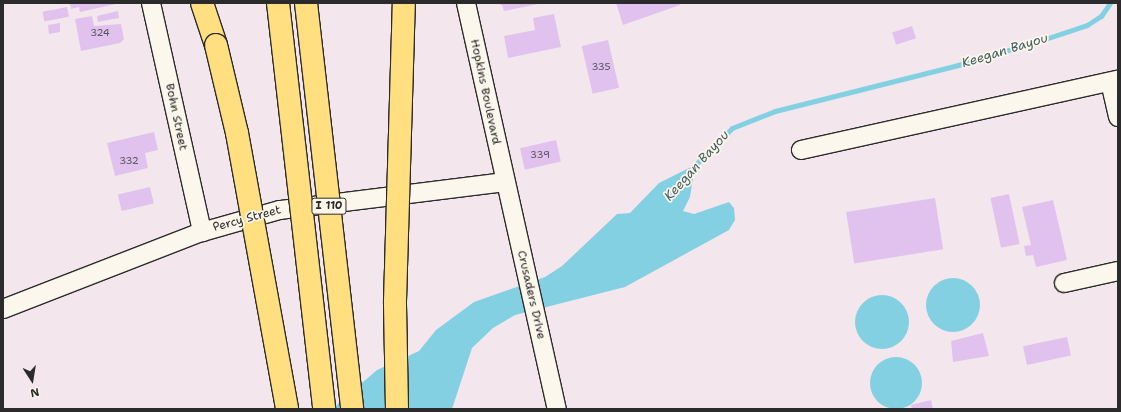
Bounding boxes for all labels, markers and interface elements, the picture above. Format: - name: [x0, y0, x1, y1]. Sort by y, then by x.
- house number: 324: [90, 27, 110, 39]
- water label: Keegan Bayou: [960, 30, 1050, 72]
- street label: Hopkins Boulevard: [467, 38, 503, 146]
- house number: 335: [591, 61, 611, 73]
- street label: Bohn Street: [162, 82, 190, 152]
- water label: Keegan Bayou: [661, 128, 733, 204]
- house number: 339: [530, 149, 550, 161]
- house number: 332: [119, 155, 139, 167]
- road number: I 110: [311, 197, 347, 215]
- street label: Percy Street: [211, 203, 283, 235]
- street label: Crusaders Drive: [514, 249, 548, 341]
- north arrow: [12, 360, 52, 400]
- text: N: [29, 384, 40, 400]

